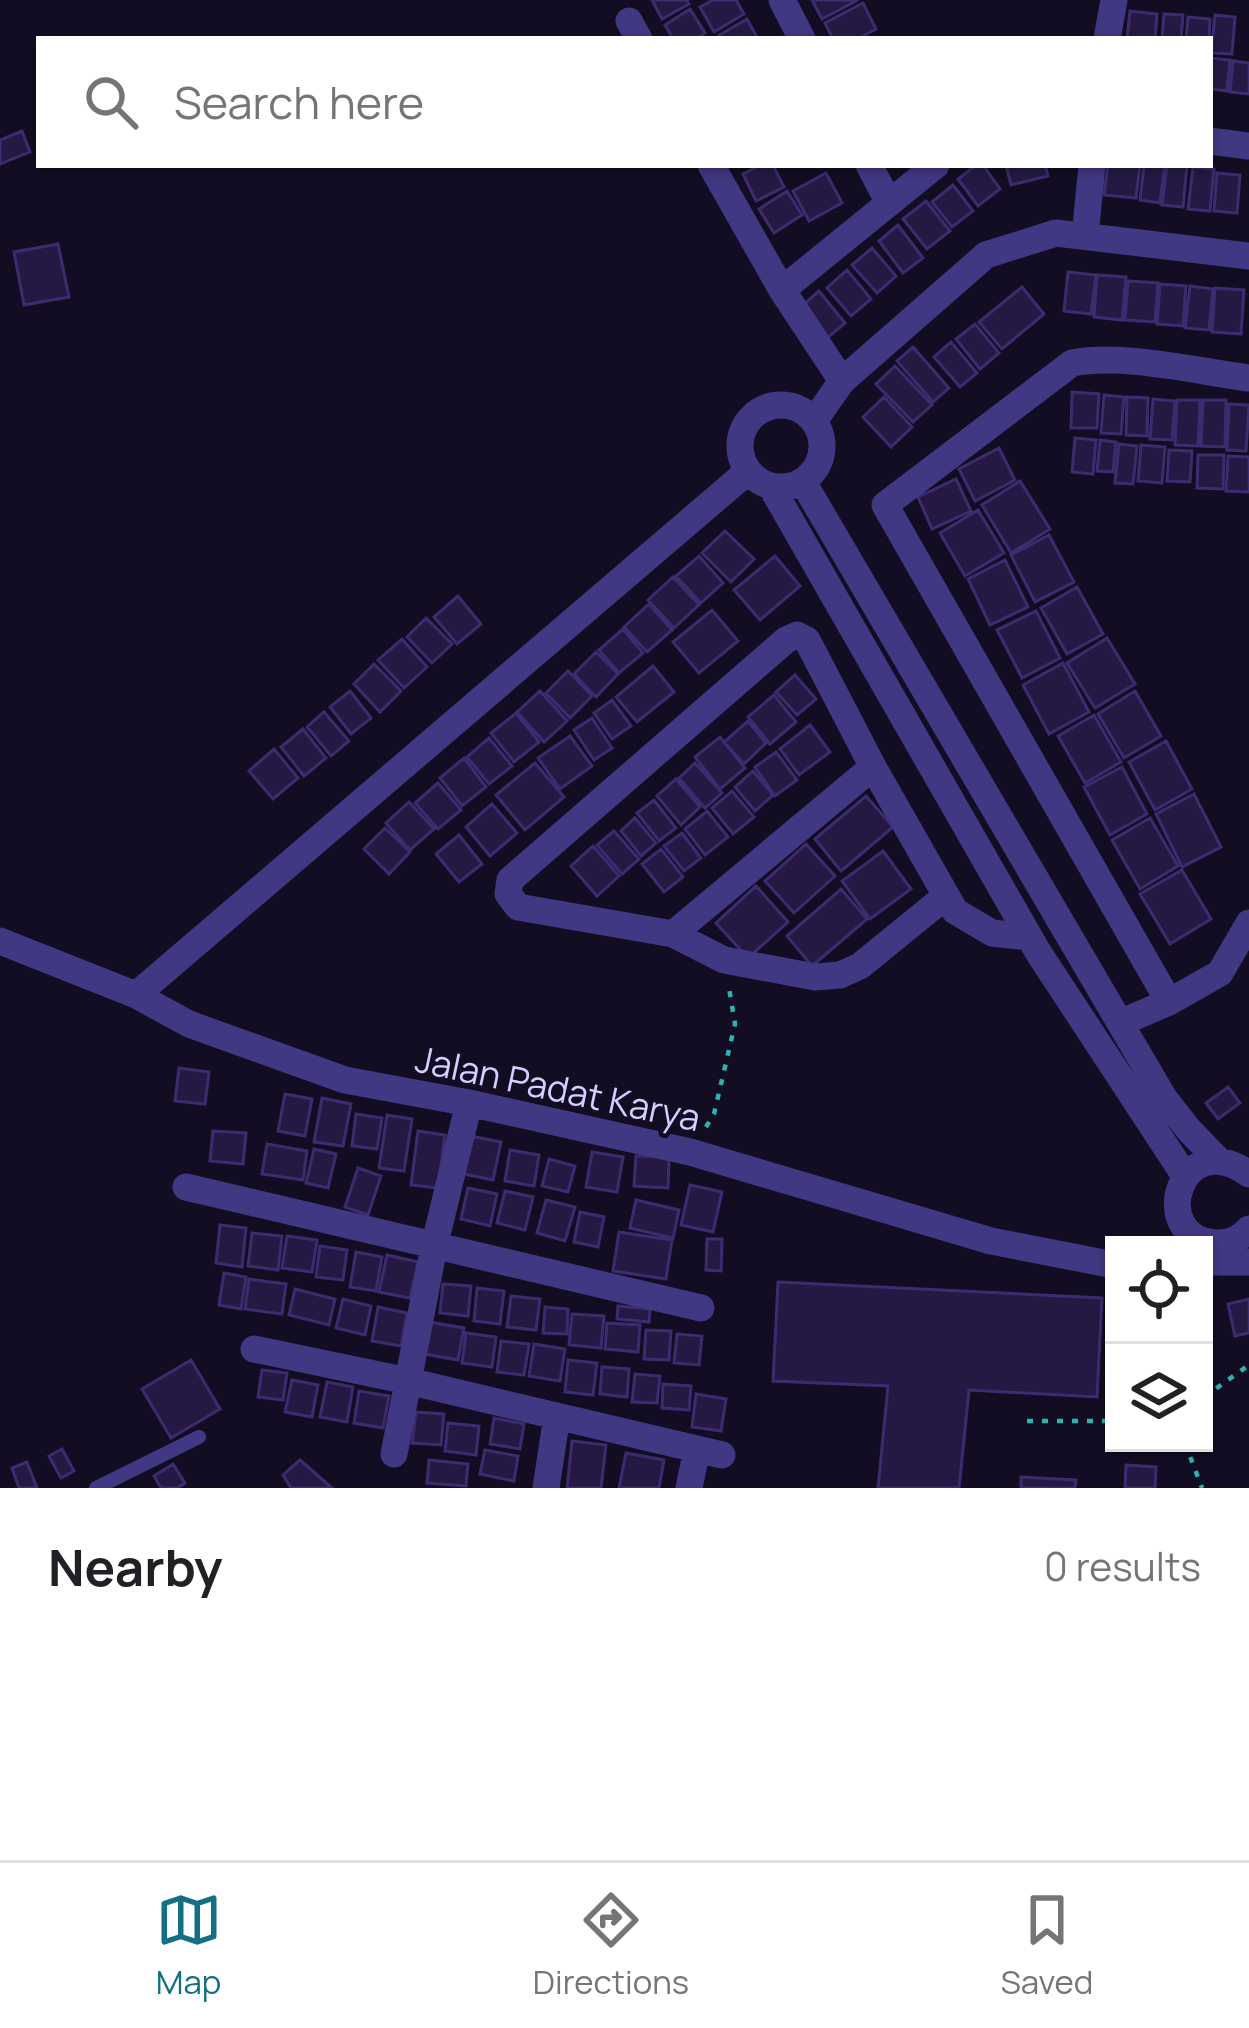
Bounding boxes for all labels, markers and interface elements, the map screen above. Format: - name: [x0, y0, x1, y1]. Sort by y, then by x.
- search box: [36, 36, 1213, 168]
- icon: search: [78, 69, 144, 135]
- text: Search here: [174, 71, 424, 133]
- street label: Jalan Padat Karya: [411, 1034, 705, 1142]
- map controls: [1105, 1236, 1213, 1452]
- button: locate: [1105, 1236, 1213, 1344]
- button: layers: [1105, 1344, 1213, 1452]
- text: Nearby: [48, 1532, 223, 1601]
- text: 0 results: [1044, 1539, 1201, 1593]
- tab: Map: [156, 1887, 222, 2004]
- tab: Directions: [533, 1887, 689, 2004]
- tab: Saved: [1000, 1887, 1093, 2004]

